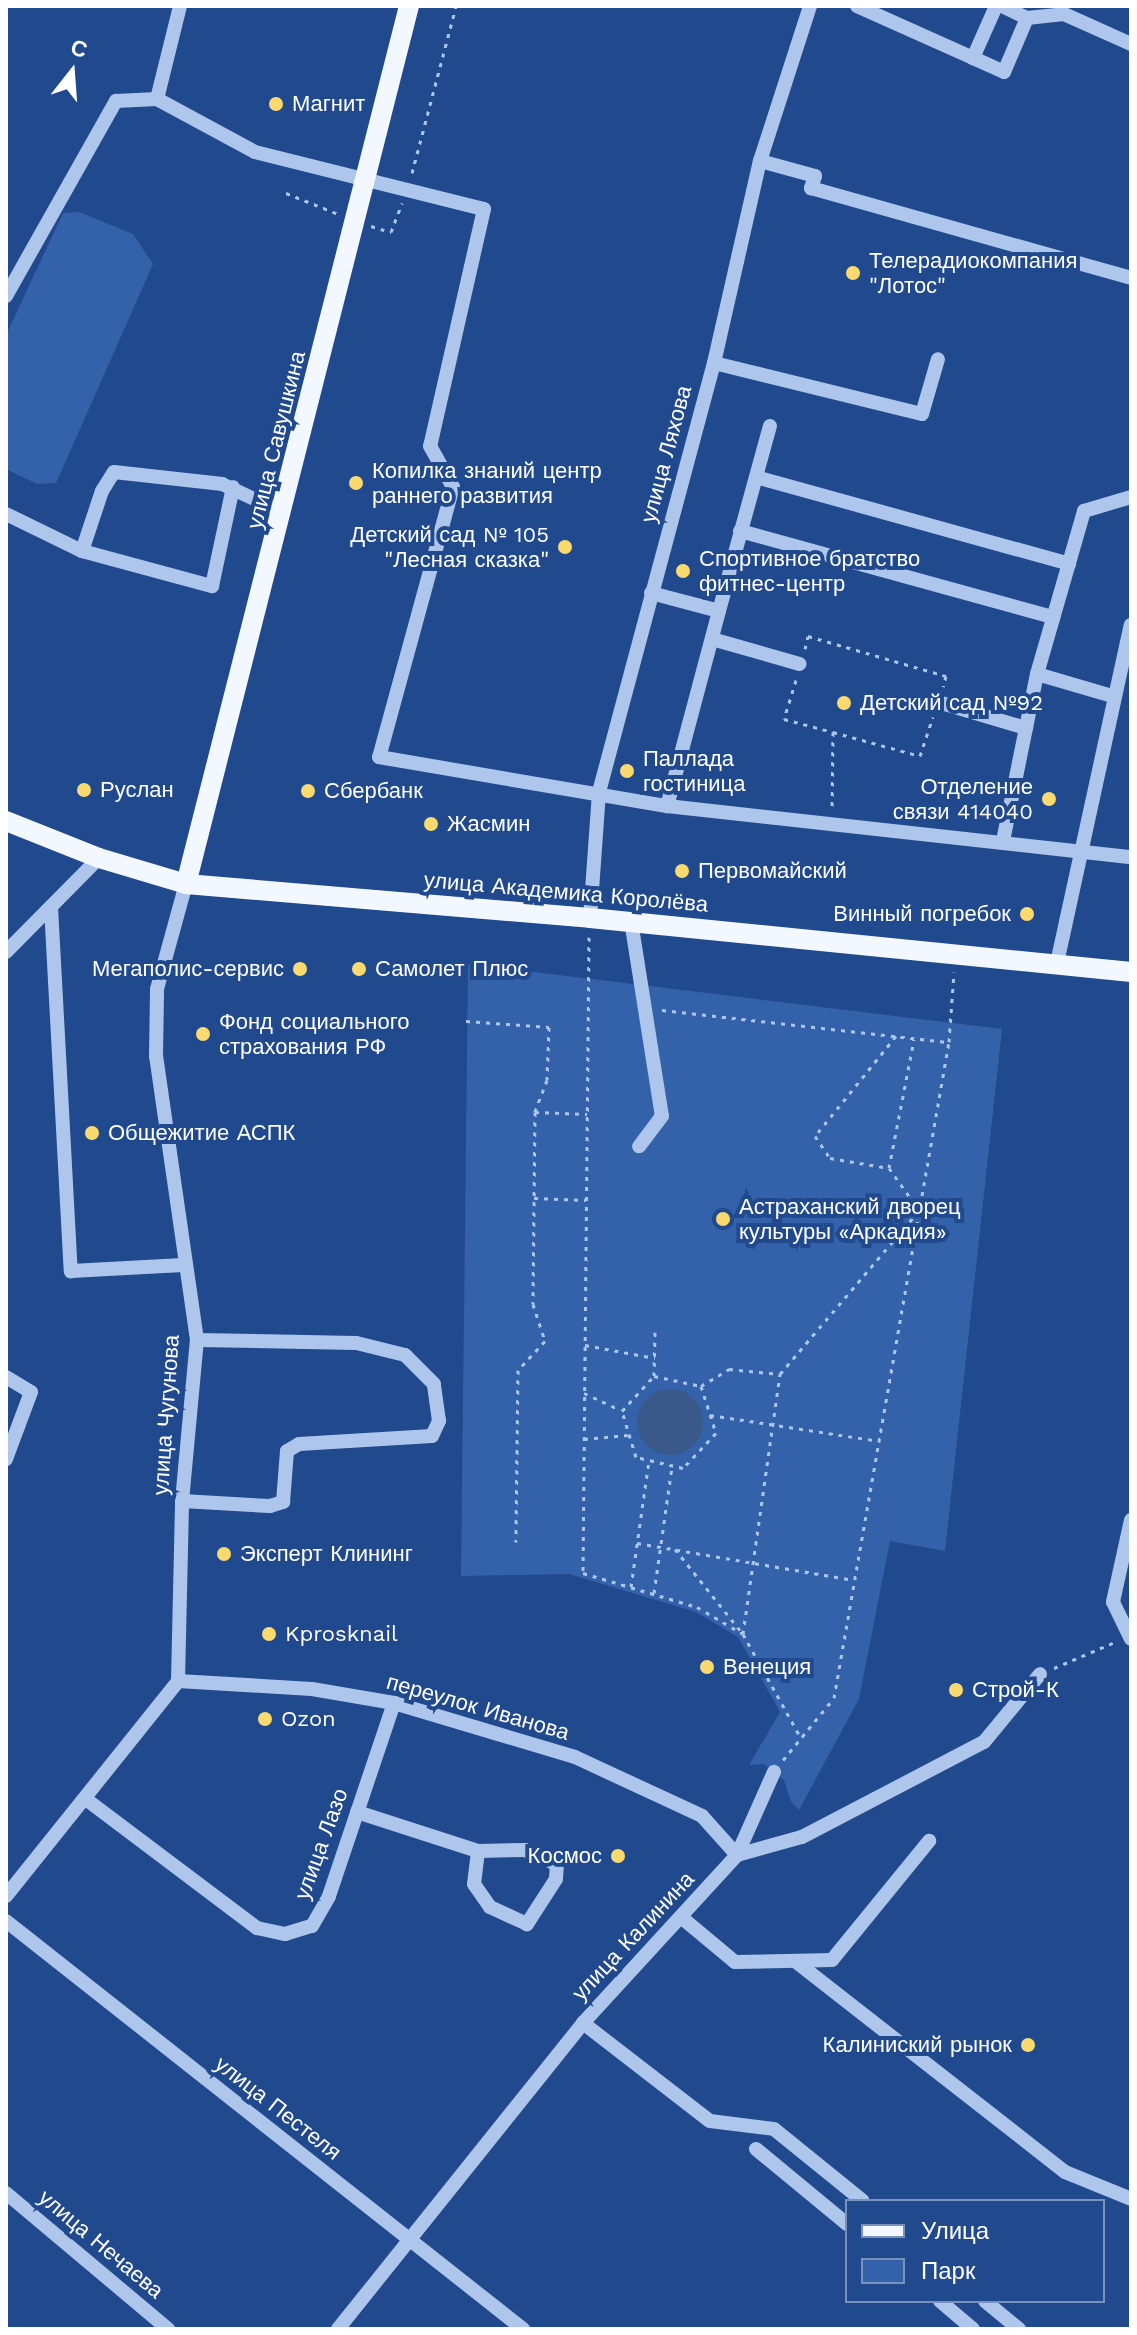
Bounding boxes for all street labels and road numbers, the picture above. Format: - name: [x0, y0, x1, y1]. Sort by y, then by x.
- street label: улица Савушкина: [241, 348, 311, 532]
- street label: улица Ляхова: [635, 382, 697, 526]
- street label: улица Академика Королёва: [423, 866, 709, 918]
- street label: улица Чугунова: [147, 1334, 185, 1496]
- street label: переулок Иванова: [384, 1668, 572, 1746]
- street label: улица Лазо: [289, 1785, 353, 1903]
- street label: улица Калинина: [566, 1866, 700, 2006]
- street label: улица Пестеля: [210, 2050, 346, 2166]
- street label: улица Нечаева: [33, 2184, 169, 2304]

